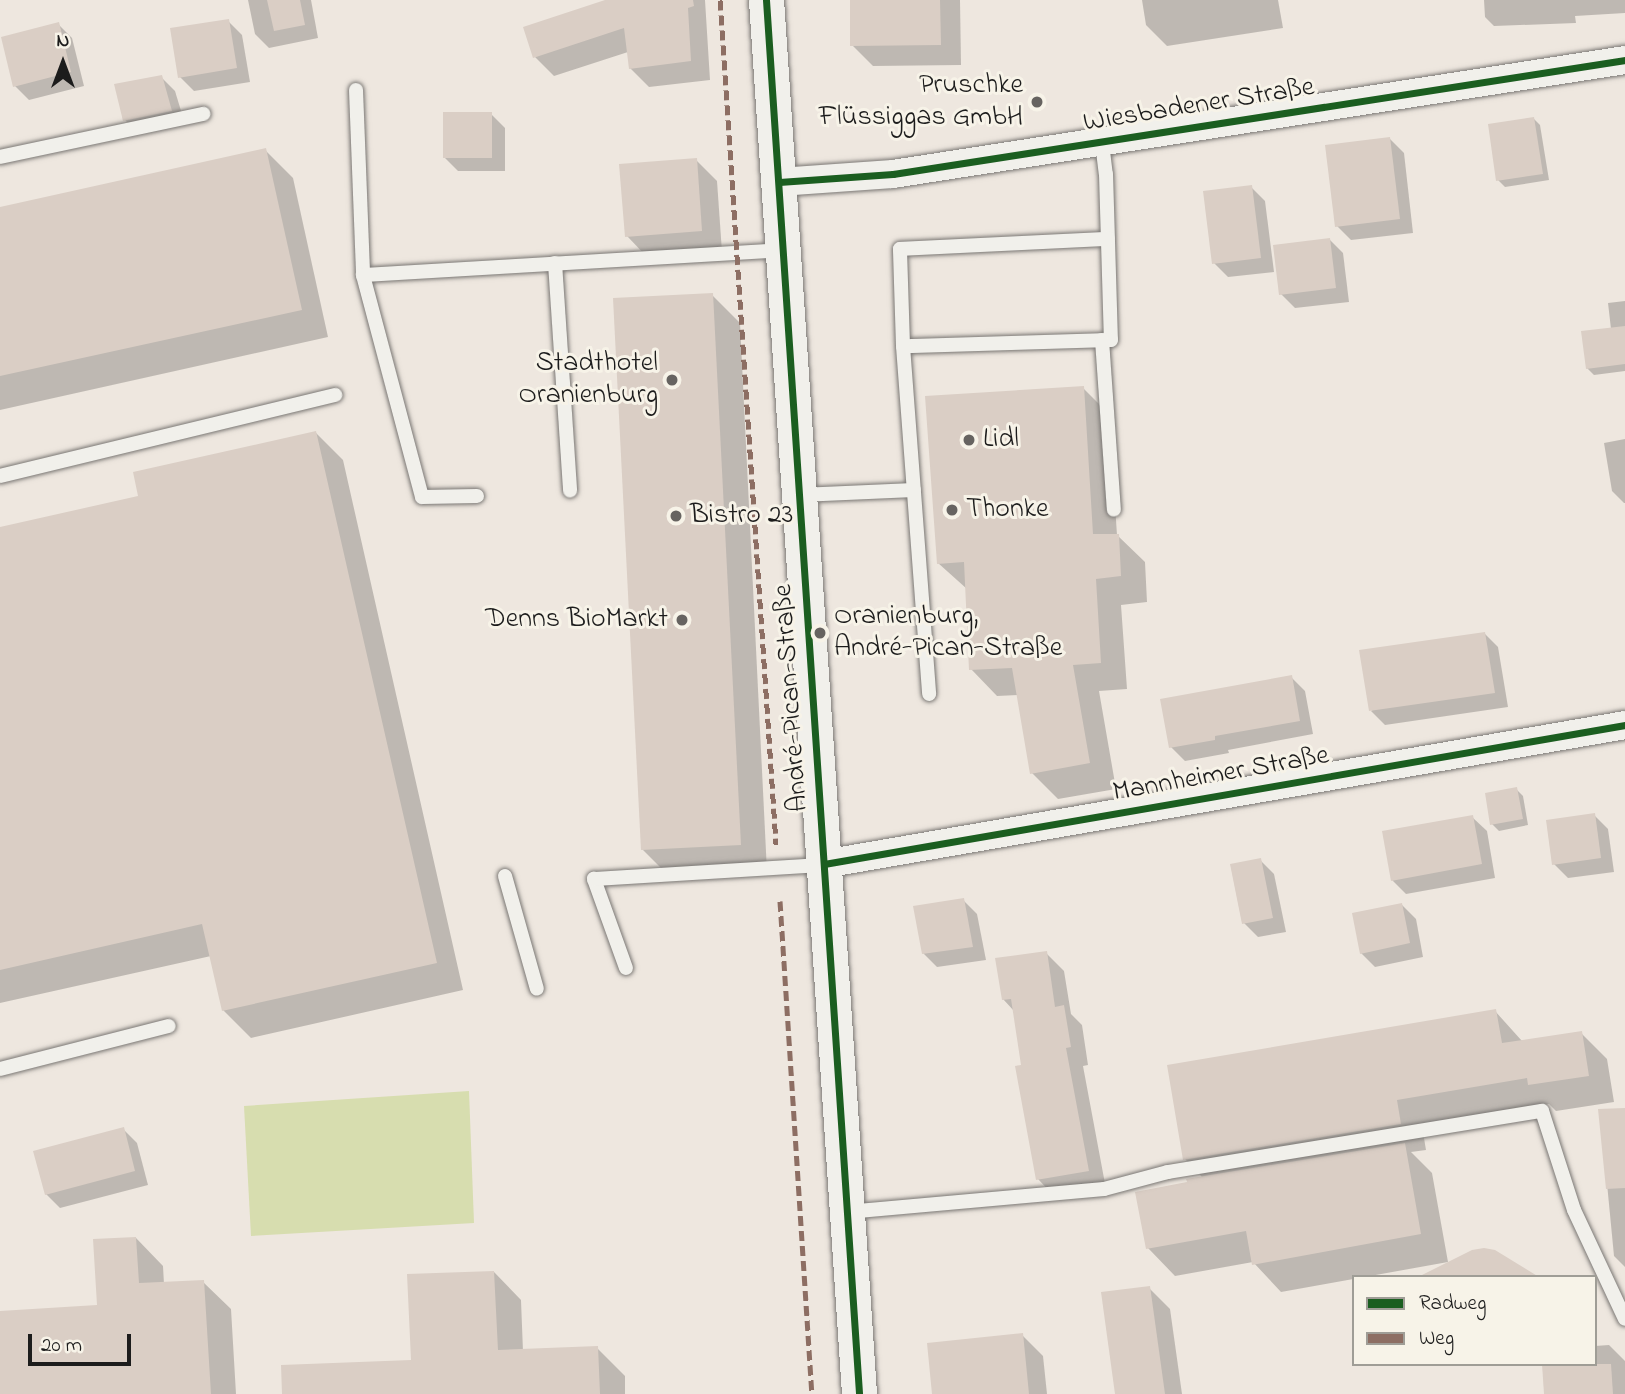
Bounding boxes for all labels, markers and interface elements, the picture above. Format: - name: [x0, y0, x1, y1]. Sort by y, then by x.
- north arrow: [28, 28, 98, 98]
- text: N: [57, 28, 69, 55]
- place label: Pruschke Flüssiggas GmbH: [819, 69, 1023, 135]
- street label: Wiesbadener Straße: [1081, 71, 1317, 141]
- marker: Pruschke Flüssiggas GmbH: [1029, 94, 1045, 110]
- place label: Stadthotel Oranienburg: [519, 347, 658, 413]
- marker: Stadthotel Oranienburg: [664, 372, 680, 388]
- place label: Lidl: [983, 423, 1019, 457]
- marker: Lidl: [961, 432, 977, 448]
- place label: Thonke: [966, 493, 1049, 527]
- place label: Bistro 23: [690, 499, 793, 533]
- marker: Thonke: [944, 502, 960, 518]
- marker: Bistro 23: [668, 508, 684, 524]
- street label: André-Pican-Straße: [767, 583, 817, 813]
- place label: Oranienburg, André-Pican-Straße: [834, 600, 1062, 666]
- place label: Denns BioMarkt: [485, 603, 668, 637]
- marker: Denns BioMarkt: [674, 612, 690, 628]
- marker: Oranienburg, André-Pican-Straße: [812, 625, 828, 641]
- street label: Mannheimer Straße: [1110, 739, 1332, 811]
- legend: [1352, 1275, 1597, 1366]
- text: Radweg: [1419, 1289, 1486, 1319]
- scale bar: [32, 1320, 135, 1364]
- text: Weg: [1419, 1324, 1454, 1354]
- text: 20 m: [41, 1331, 82, 1361]

